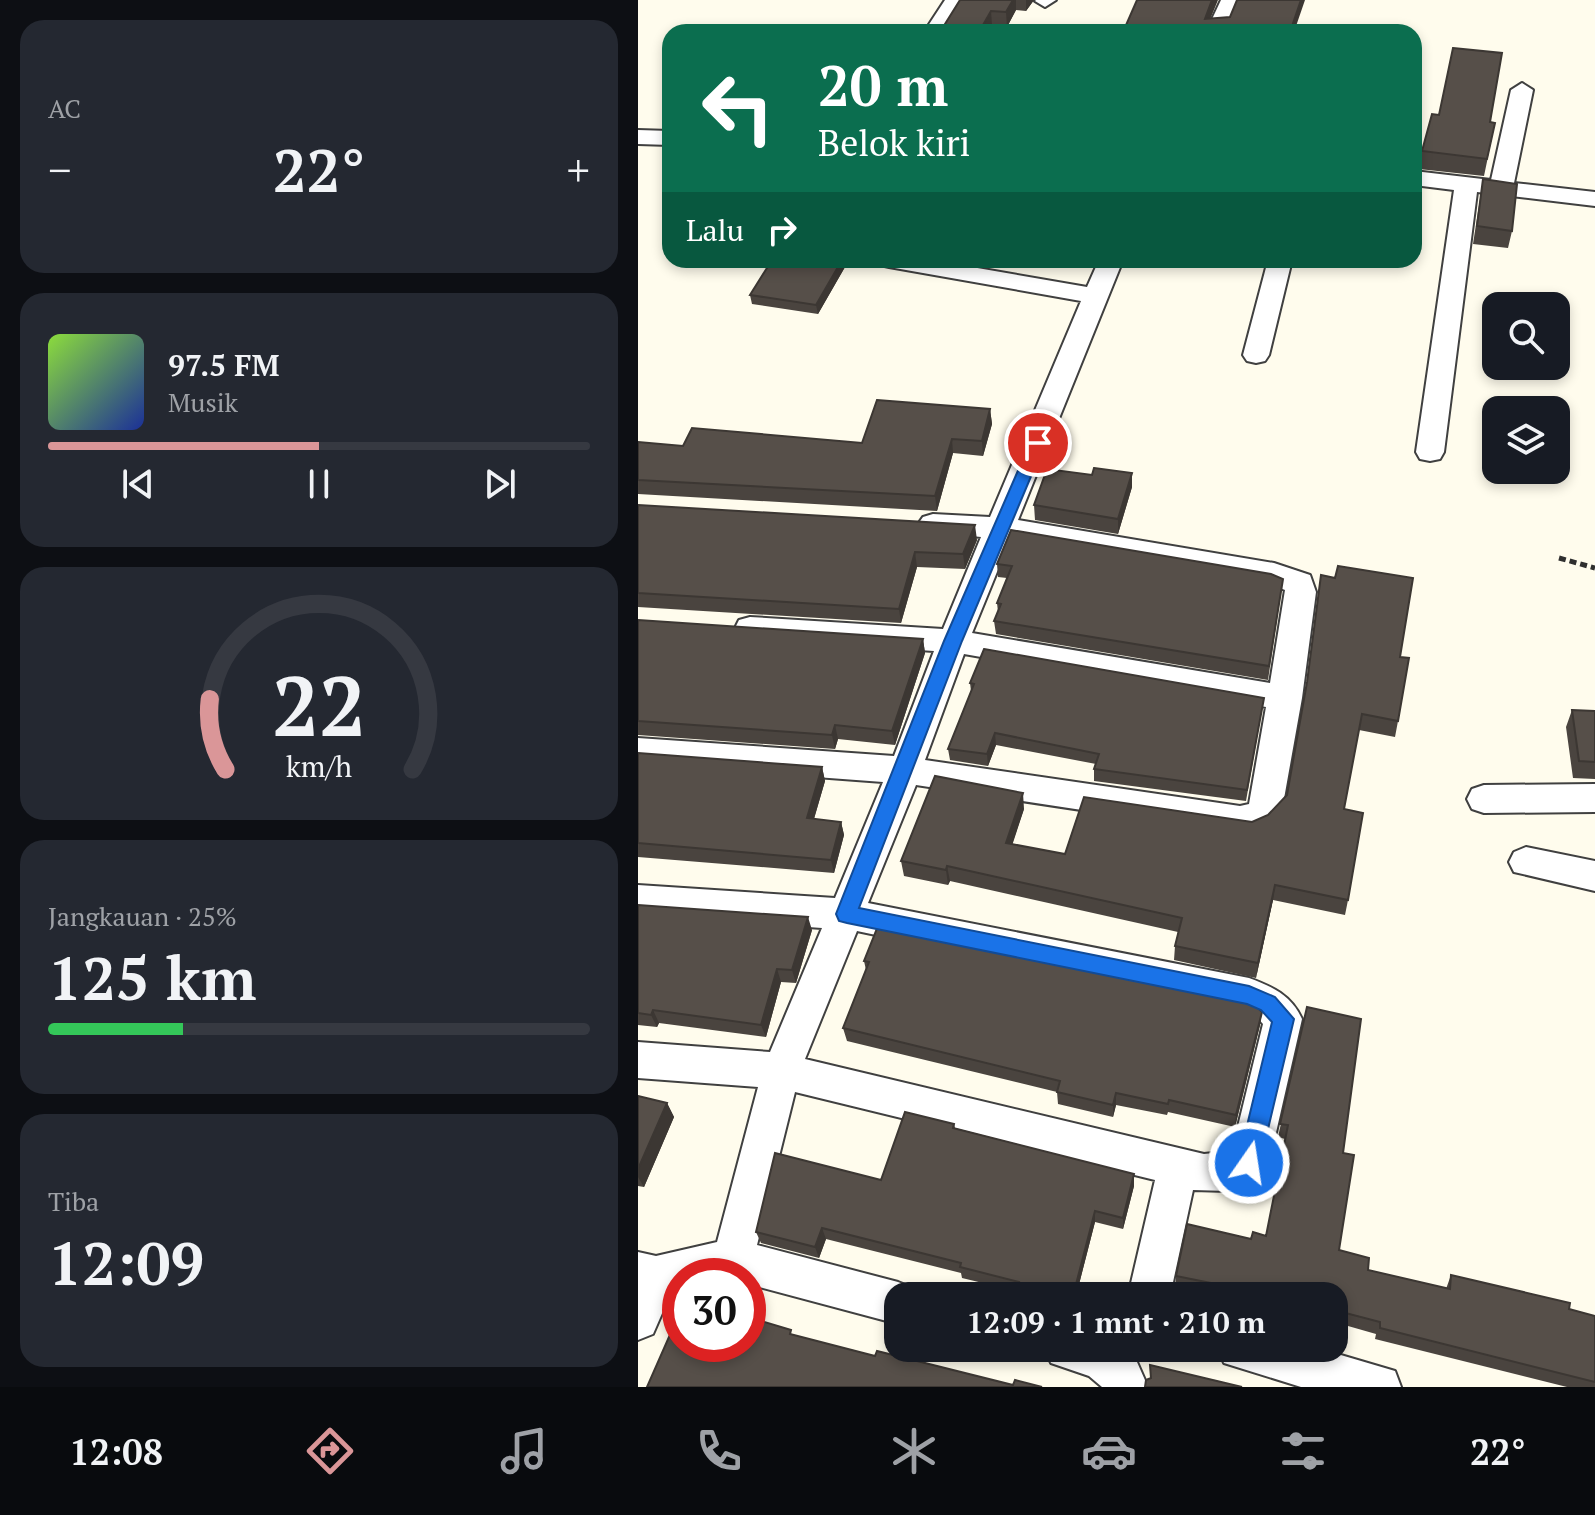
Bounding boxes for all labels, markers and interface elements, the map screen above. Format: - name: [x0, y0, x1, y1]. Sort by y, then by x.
- text: 20 m: [818, 48, 948, 122]
- icon: left: [686, 56, 790, 160]
- text: AC: [48, 91, 81, 125]
- text: Belok kiri: [818, 119, 970, 166]
- text: 22°: [273, 130, 365, 209]
- text: −: [48, 140, 71, 199]
- text: +: [567, 140, 590, 199]
- icon: right: [760, 208, 804, 252]
- text: Lalu: [686, 210, 744, 250]
- map controls: [1482, 292, 1570, 484]
- button: search: [1482, 292, 1570, 380]
- text: 97.5 FM: [168, 345, 279, 385]
- text: Musik: [168, 385, 238, 419]
- button: layers: [1482, 396, 1570, 484]
- pin: [1004, 409, 1072, 477]
- icon: arrive: [1016, 421, 1060, 465]
- icon: previous: [116, 462, 160, 506]
- icon: pause: [297, 462, 341, 506]
- icon: next: [478, 462, 522, 506]
- text: 22: [272, 649, 366, 759]
- text: km/h: [286, 747, 352, 785]
- text: Jangkauan · 25%: [48, 899, 237, 933]
- text: 125 km: [48, 938, 256, 1017]
- position arrow: [1207, 1121, 1291, 1205]
- text: Tiba: [48, 1184, 99, 1218]
- text: 12:09: [48, 1223, 204, 1302]
- speed limit sign: 30: [662, 1258, 766, 1362]
- text: 12:09 · 1 mnt · 210 m: [967, 1302, 1265, 1342]
- icon: directions: [302, 1423, 358, 1479]
- icon: music: [496, 1423, 552, 1479]
- icon: phone: [691, 1423, 747, 1479]
- icon: climate: [886, 1423, 942, 1479]
- icon: car: [1081, 1423, 1137, 1479]
- icon: filters: [1275, 1423, 1331, 1479]
- text: 12:08: [69, 1428, 163, 1475]
- text: 22°: [1470, 1428, 1526, 1475]

